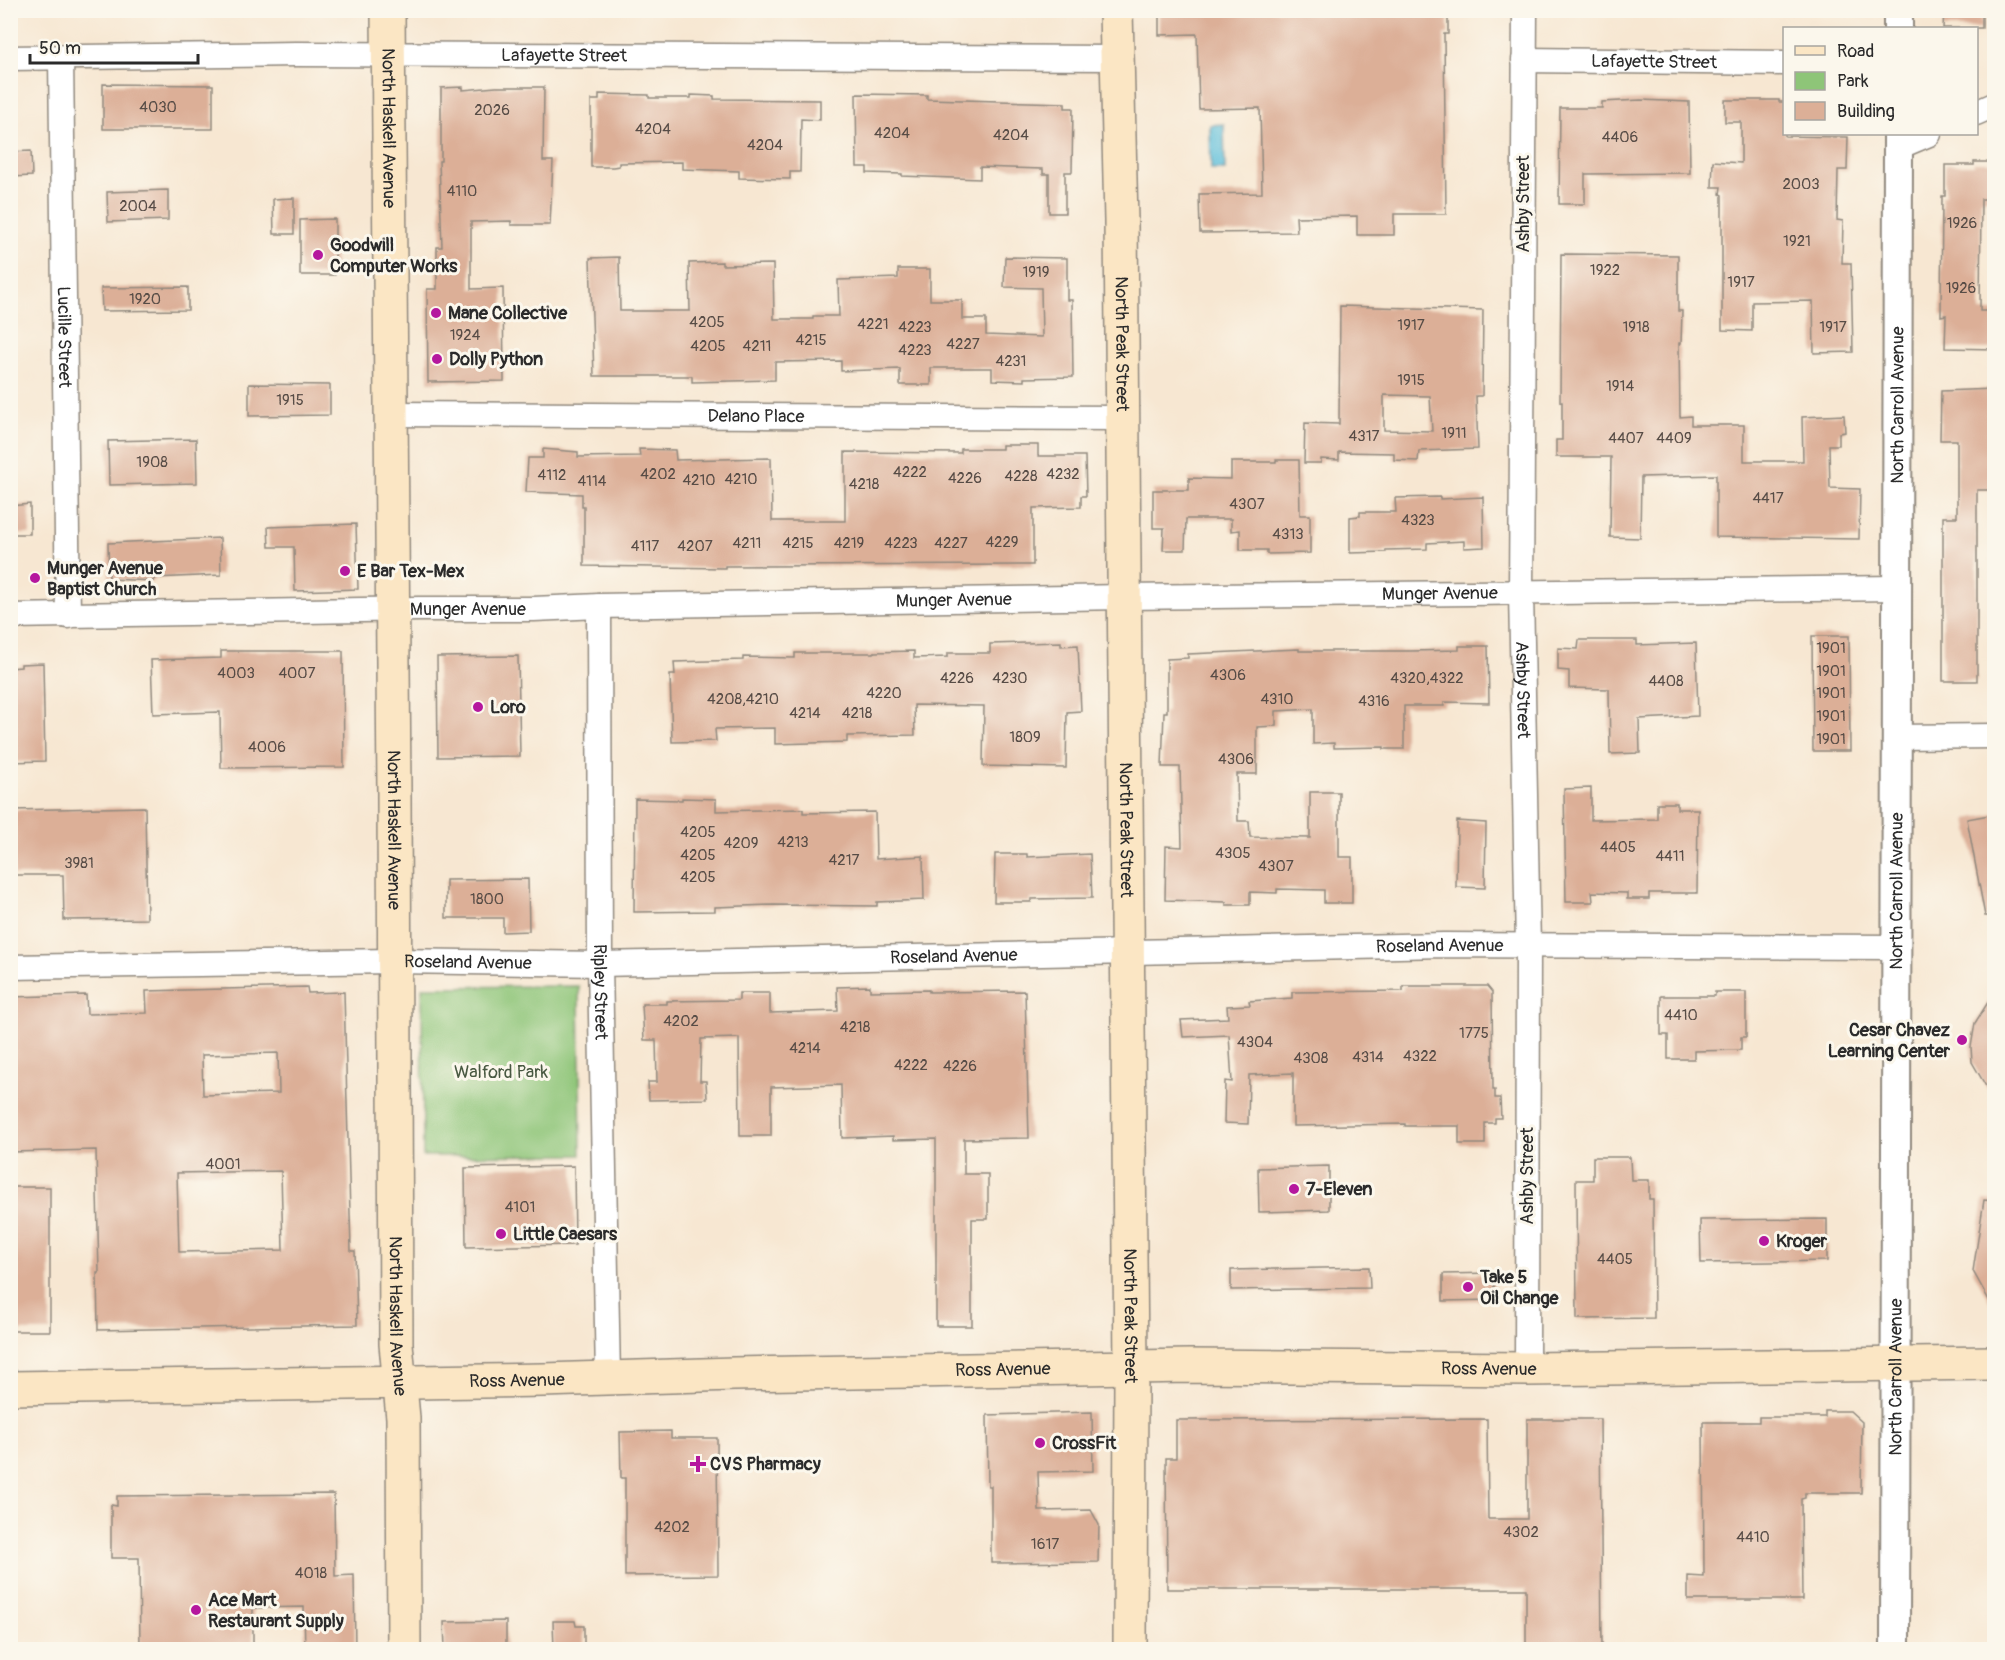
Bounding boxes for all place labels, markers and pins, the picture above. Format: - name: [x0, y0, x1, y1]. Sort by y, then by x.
- place label: Goodwill Computer Works: [330, 234, 458, 278]
- marker: Goodwill Computer Works: [311, 248, 325, 262]
- place label: Mane Collective: [448, 302, 568, 325]
- marker: Mane Collective: [429, 306, 443, 320]
- place label: Dolly Python: [449, 348, 543, 371]
- marker: Dolly Python: [430, 352, 444, 366]
- place label: Munger Avenue Baptist Church: [47, 557, 164, 601]
- place label: E Bar Tex-Mex: [357, 560, 464, 583]
- marker: E Bar Tex-Mex: [338, 564, 352, 578]
- marker: Munger Avenue Baptist Church: [28, 571, 42, 585]
- place label: Loro: [490, 696, 526, 719]
- marker: Loro: [471, 700, 485, 714]
- place label: Cesar Chavez Learning Center: [1828, 1019, 1951, 1063]
- marker: Cesar Chavez Learning Center: [1955, 1033, 1969, 1047]
- place label: 7-Eleven: [1306, 1178, 1373, 1201]
- marker: 7-Eleven: [1287, 1182, 1301, 1196]
- place label: Little Caesars: [513, 1223, 618, 1246]
- marker: Little Caesars: [494, 1227, 508, 1241]
- place label: Kroger: [1776, 1230, 1828, 1253]
- marker: Kroger: [1757, 1234, 1771, 1248]
- place label: Take 5 Oil Change: [1479, 1266, 1559, 1310]
- marker: Take 5 Oil Change: [1461, 1280, 1475, 1294]
- place label: CrossFit: [1052, 1432, 1117, 1455]
- marker: CrossFit: [1033, 1436, 1047, 1450]
- place label: CVS Pharmacy: [710, 1453, 821, 1476]
- marker: CVS Pharmacy: [691, 1457, 705, 1471]
- place label: Ace Mart Restaurant Supply: [208, 1589, 344, 1633]
- marker: Ace Mart Restaurant Supply: [189, 1603, 203, 1617]

